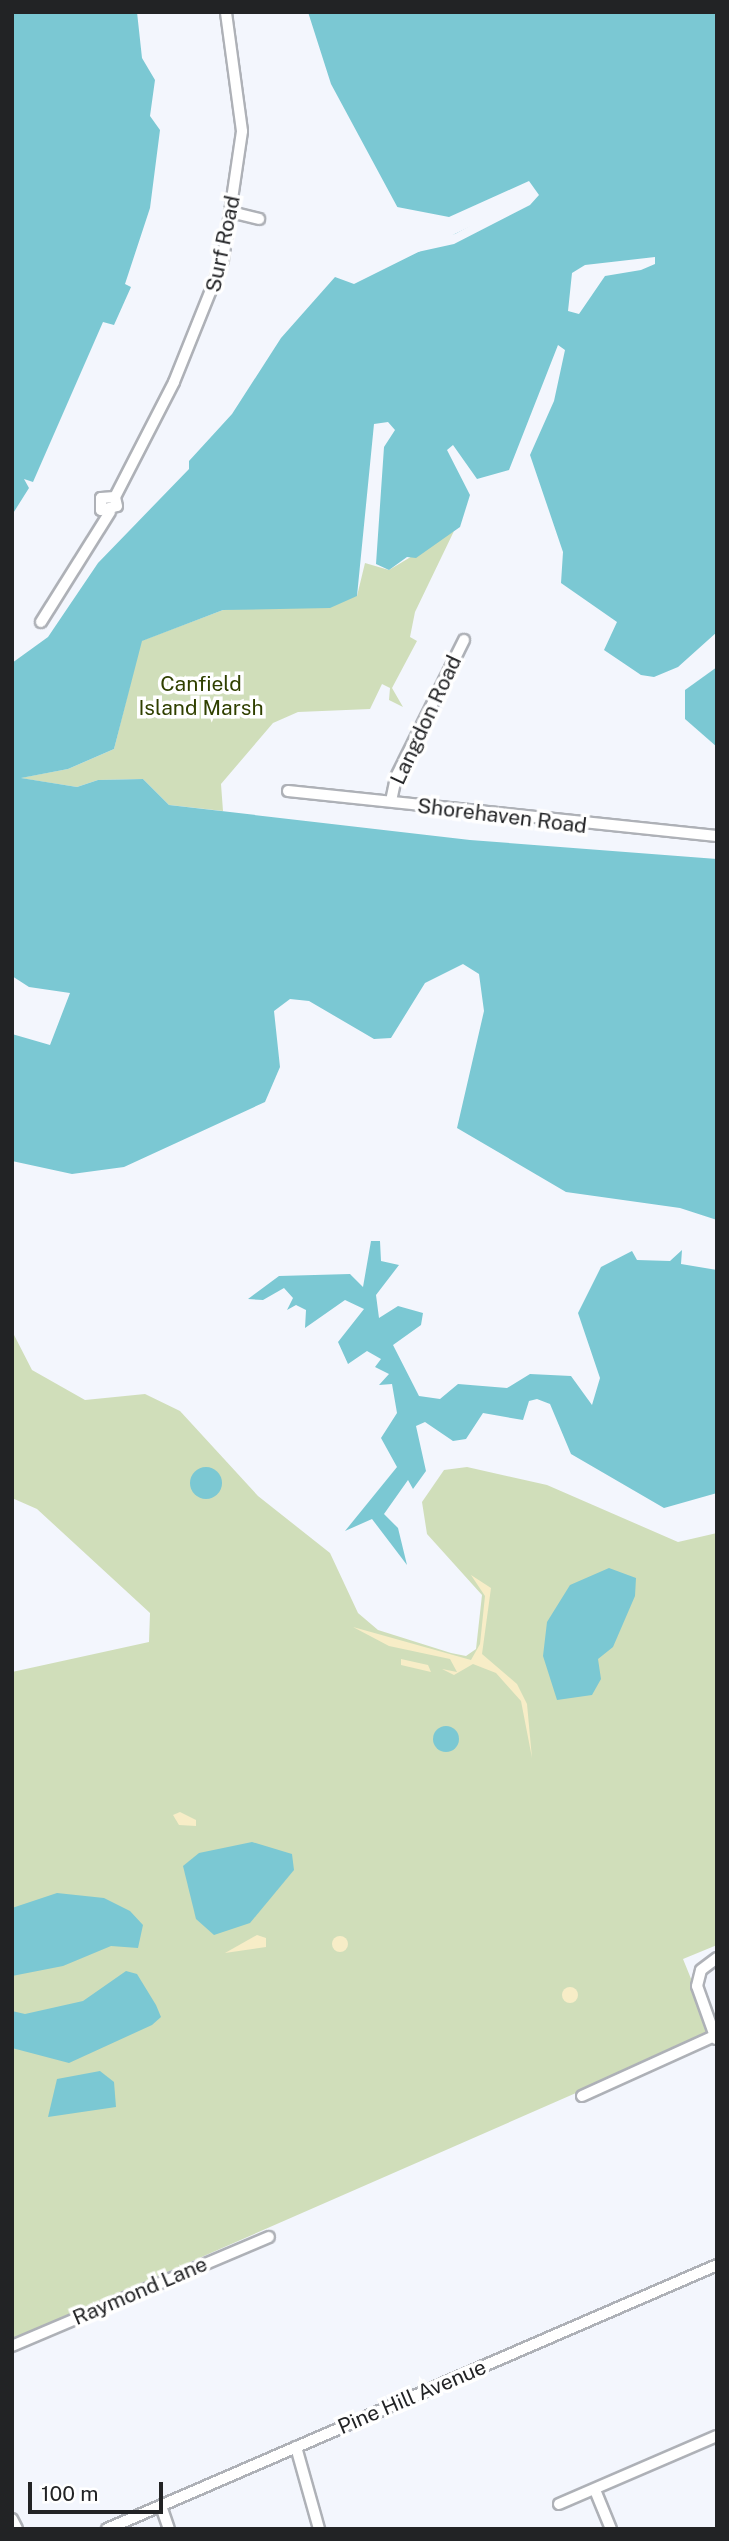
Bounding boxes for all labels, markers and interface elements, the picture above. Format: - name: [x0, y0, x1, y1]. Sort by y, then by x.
- street label: Surf Road: [200, 193, 246, 295]
- street label: Langdon Road: [385, 651, 467, 789]
- park label: Canfield Island Marsh: [138, 671, 264, 721]
- street label: Shorehaven Road: [416, 793, 588, 839]
- street label: Raymond Lane: [69, 2251, 211, 2331]
- street label: Pine Hill Avenue: [334, 2354, 490, 2440]
- scale bar: [32, 2468, 166, 2512]
- text: 100 m: [41, 2481, 98, 2506]

